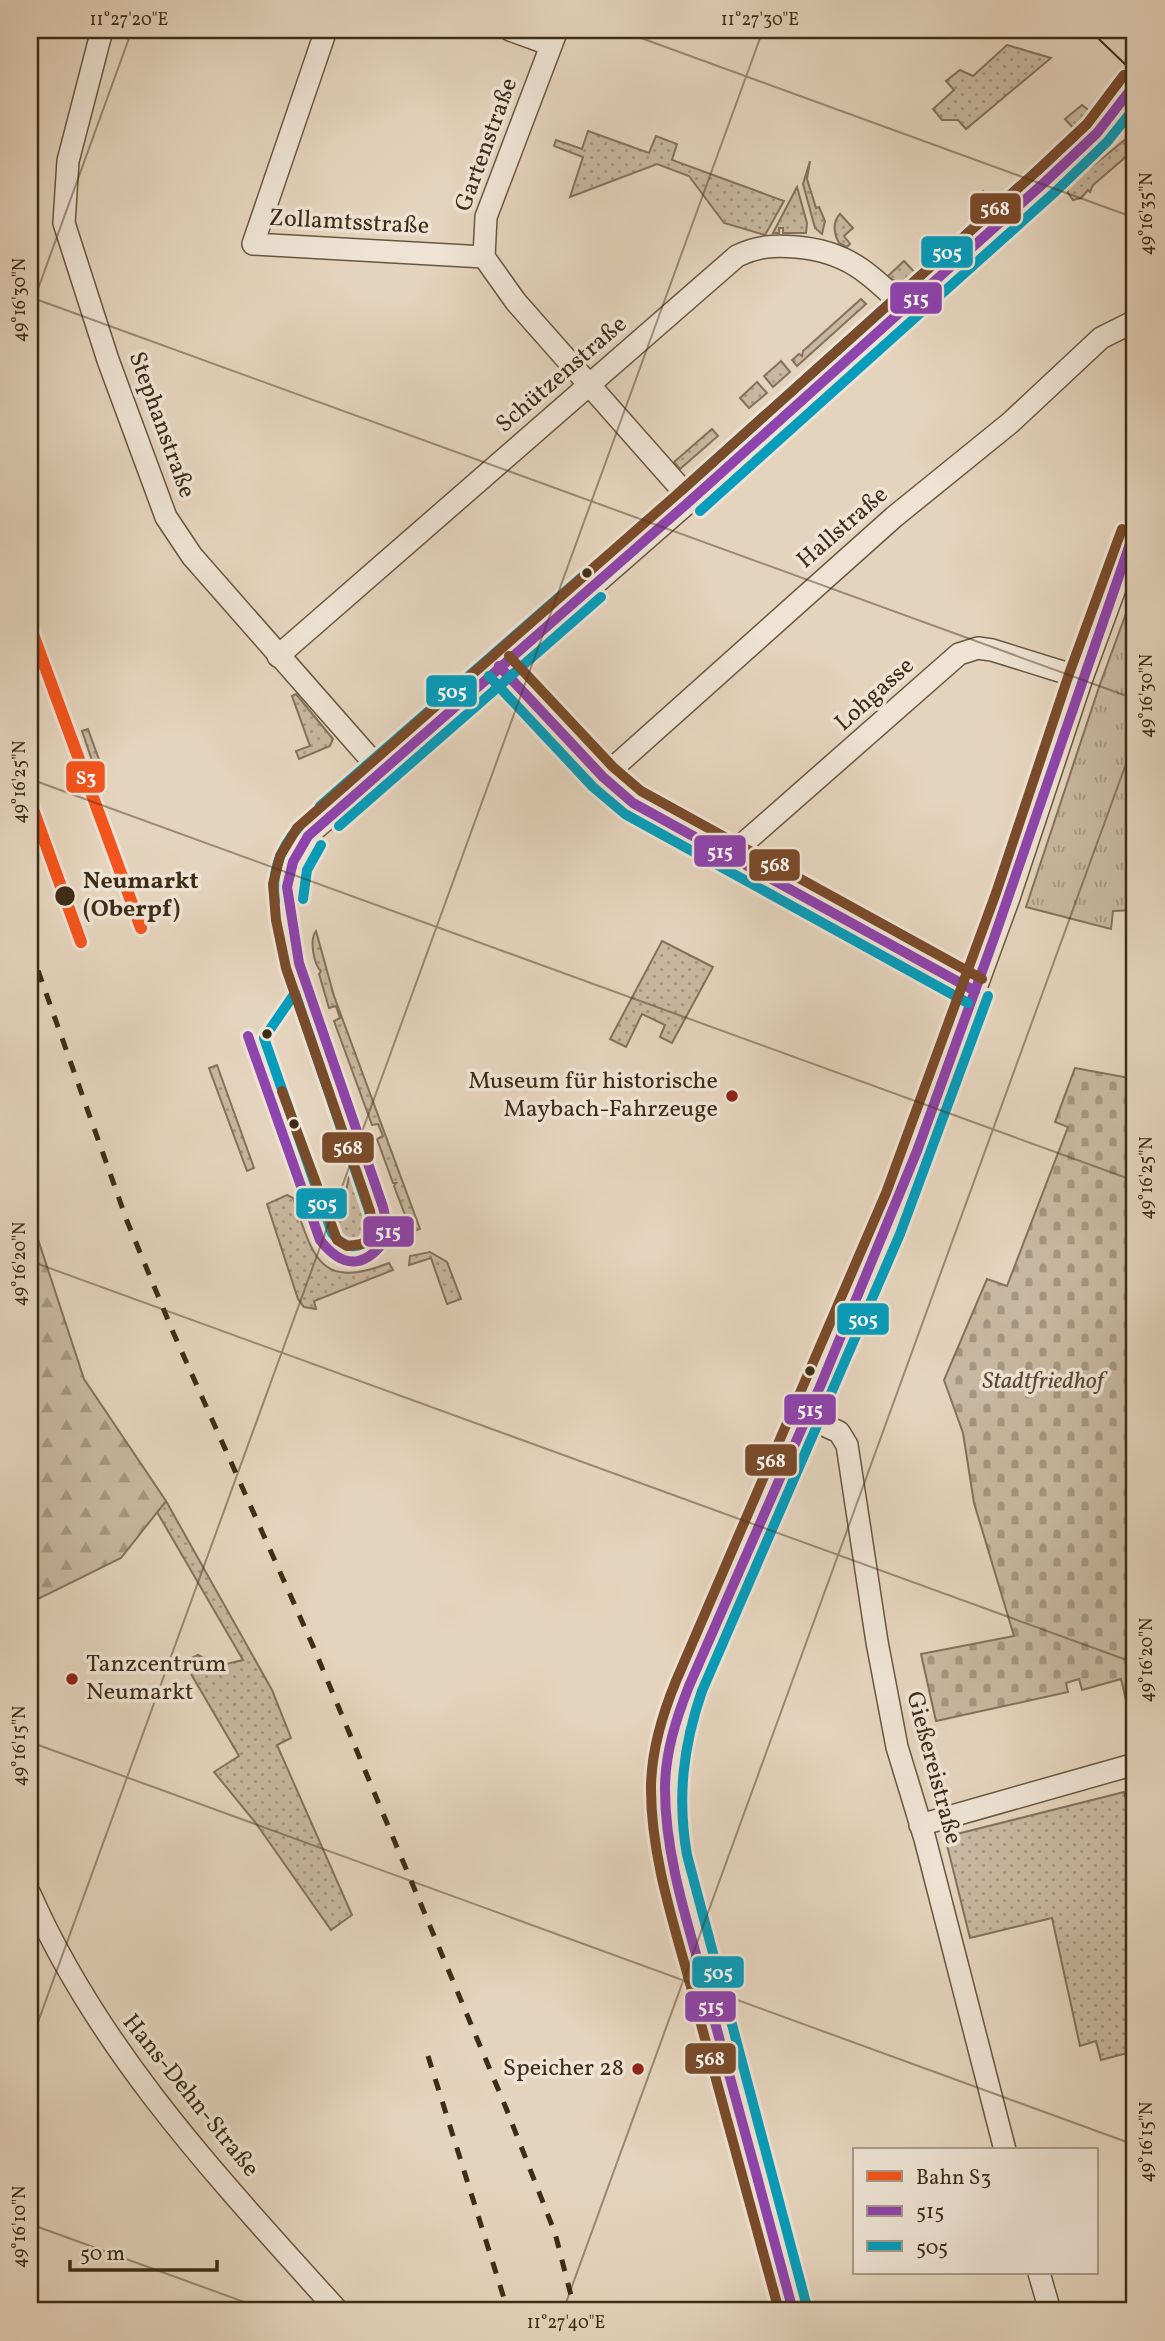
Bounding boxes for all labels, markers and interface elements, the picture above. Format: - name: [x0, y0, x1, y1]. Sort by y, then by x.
- text: 11°27'20"E: [90, 8, 169, 33]
- text: 11°27'30"E: [721, 8, 799, 33]
- street label: Gartenstraße: [447, 73, 527, 217]
- text: 49°16'35"N: [1135, 173, 1160, 256]
- line badge: 568: [969, 192, 1022, 225]
- text: 568: [980, 197, 1010, 223]
- street label: Zollamtsstraße: [268, 202, 430, 244]
- line badge: 505: [920, 235, 974, 269]
- text: 505: [932, 241, 962, 267]
- text: 49°16'30"N: [8, 258, 33, 342]
- line badge: 515: [889, 281, 943, 315]
- text: 515: [903, 287, 929, 313]
- street label: Schützenstraße: [489, 308, 635, 442]
- street label: Stephanstraße: [119, 347, 203, 503]
- street label: Hallstraße: [790, 479, 896, 577]
- unlabelled marker: [580, 566, 594, 580]
- street label: Lohgasse: [828, 650, 922, 740]
- text: 49°16'30"N: [1135, 654, 1160, 738]
- line badge: 505: [425, 674, 478, 708]
- text: 505: [437, 680, 467, 706]
- text: 49°16'25"N: [8, 740, 33, 824]
- line badge: S3: [65, 760, 106, 794]
- text: S3: [76, 766, 96, 792]
- line badge: 515: [693, 834, 747, 868]
- text: 515: [707, 840, 733, 866]
- line badge: 568: [748, 848, 801, 882]
- text: 568: [760, 853, 790, 879]
- place label: Neumarkt (Oberpf): [83, 865, 199, 927]
- marker: Neumarkt (Oberpf): [53, 884, 77, 908]
- unlabelled marker: [260, 1027, 274, 1041]
- place label: Museum für historische Maybach-Fahrzeuge: [468, 1065, 718, 1127]
- marker: Museum für historische Maybach-Fahrzeuge: [724, 1088, 740, 1104]
- unlabelled marker: [287, 1117, 301, 1131]
- line badge: 568: [321, 1131, 375, 1164]
- text: 568: [333, 1136, 363, 1162]
- text: 49°16'25"N: [1135, 1136, 1160, 1220]
- line badge: 505: [295, 1187, 348, 1220]
- text: 505: [307, 1192, 337, 1218]
- line badge: 515: [362, 1215, 415, 1248]
- text: 515: [375, 1220, 401, 1246]
- text: 49°16'20"N: [8, 1222, 33, 1306]
- line badge: 505: [836, 1302, 890, 1336]
- text: 505: [848, 1308, 878, 1334]
- unlabelled marker: [803, 1364, 817, 1378]
- park label: Stadtfriedhof: [982, 1365, 1109, 1399]
- line badge: 515: [783, 1393, 837, 1426]
- text: 515: [797, 1398, 823, 1424]
- line badge: 568: [744, 1443, 798, 1477]
- text: 568: [756, 1449, 786, 1475]
- text: 49°16'20"N: [1135, 1618, 1160, 1702]
- place label: Tanzcentrum Neumarkt: [86, 1648, 227, 1710]
- marker: Tanzcentrum Neumarkt: [64, 1671, 80, 1687]
- street label: Gießereistraße: [896, 1688, 970, 1848]
- text: 49°16'15"N: [8, 1706, 33, 1786]
- line badge: 505: [691, 1955, 745, 1989]
- text: 505: [703, 1961, 733, 1987]
- line badge: 515: [684, 1990, 737, 2023]
- text: 515: [698, 1995, 724, 2021]
- street label: Hans-Dehn-Straße: [114, 2007, 266, 2185]
- line badge: 568: [684, 2042, 737, 2075]
- text: 568: [695, 2047, 725, 2073]
- place label: Speicher 28: [503, 2052, 624, 2086]
- marker: Speicher 28: [630, 2061, 646, 2077]
- text: 49°16'15"N: [1135, 2102, 1160, 2182]
- legend: [853, 2148, 1098, 2274]
- text: Bahn S3: [916, 2164, 991, 2193]
- text: 49°16'10"N: [8, 2186, 33, 2268]
- text: 515: [916, 2198, 944, 2227]
- scale bar: [70, 2229, 217, 2273]
- text: 505: [916, 2234, 948, 2263]
- text: 50 m: [80, 2240, 125, 2269]
- text: 11°27'40"E: [527, 2311, 605, 2336]

